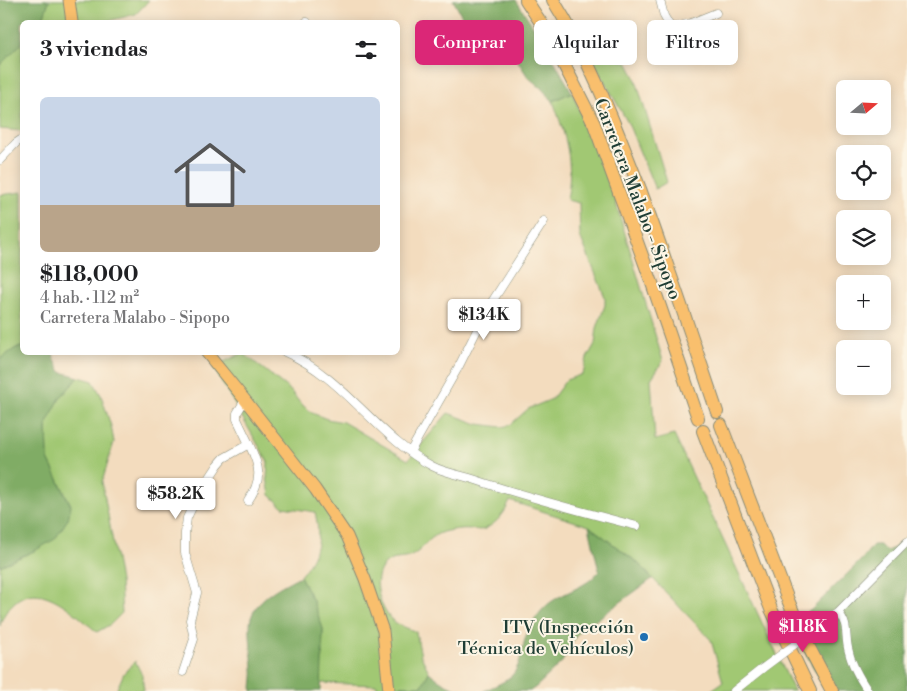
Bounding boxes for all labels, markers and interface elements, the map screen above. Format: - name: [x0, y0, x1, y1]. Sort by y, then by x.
- chip: Comprar: [415, 20, 524, 65]
- chip: Alquilar: [534, 20, 637, 65]
- chip: Filtros: [647, 20, 738, 65]
- icon: filters: [352, 36, 380, 64]
- text: 3 viviendas: [40, 37, 148, 63]
- north arrow: [836, 80, 891, 135]
- map controls: [836, 80, 891, 395]
- street label: Carretera Malabo - Sipopo: [588, 95, 687, 303]
- icon: home: [165, 130, 255, 220]
- button: locate: [836, 145, 891, 200]
- button: layers: [836, 210, 891, 265]
- text: $118,000: [40, 262, 139, 288]
- button: +: [836, 275, 891, 330]
- text: 4 hab. · 112 m²: [40, 288, 139, 308]
- pin: $134K: [449, 298, 519, 341]
- text: $134K: [459, 305, 509, 325]
- text: Carretera Malabo - Sipopo: [40, 308, 230, 328]
- button: −: [836, 340, 891, 395]
- pin: $58.2K: [135, 478, 217, 520]
- text: $58.2K: [148, 484, 204, 504]
- pin: $118K: [768, 610, 838, 653]
- place label: ITV (Inspección Técnica de Vehículos): [458, 616, 634, 660]
- text: $118K: [779, 617, 827, 637]
- marker: ITV (Inspección Técnica de Vehículos): [638, 631, 650, 643]

